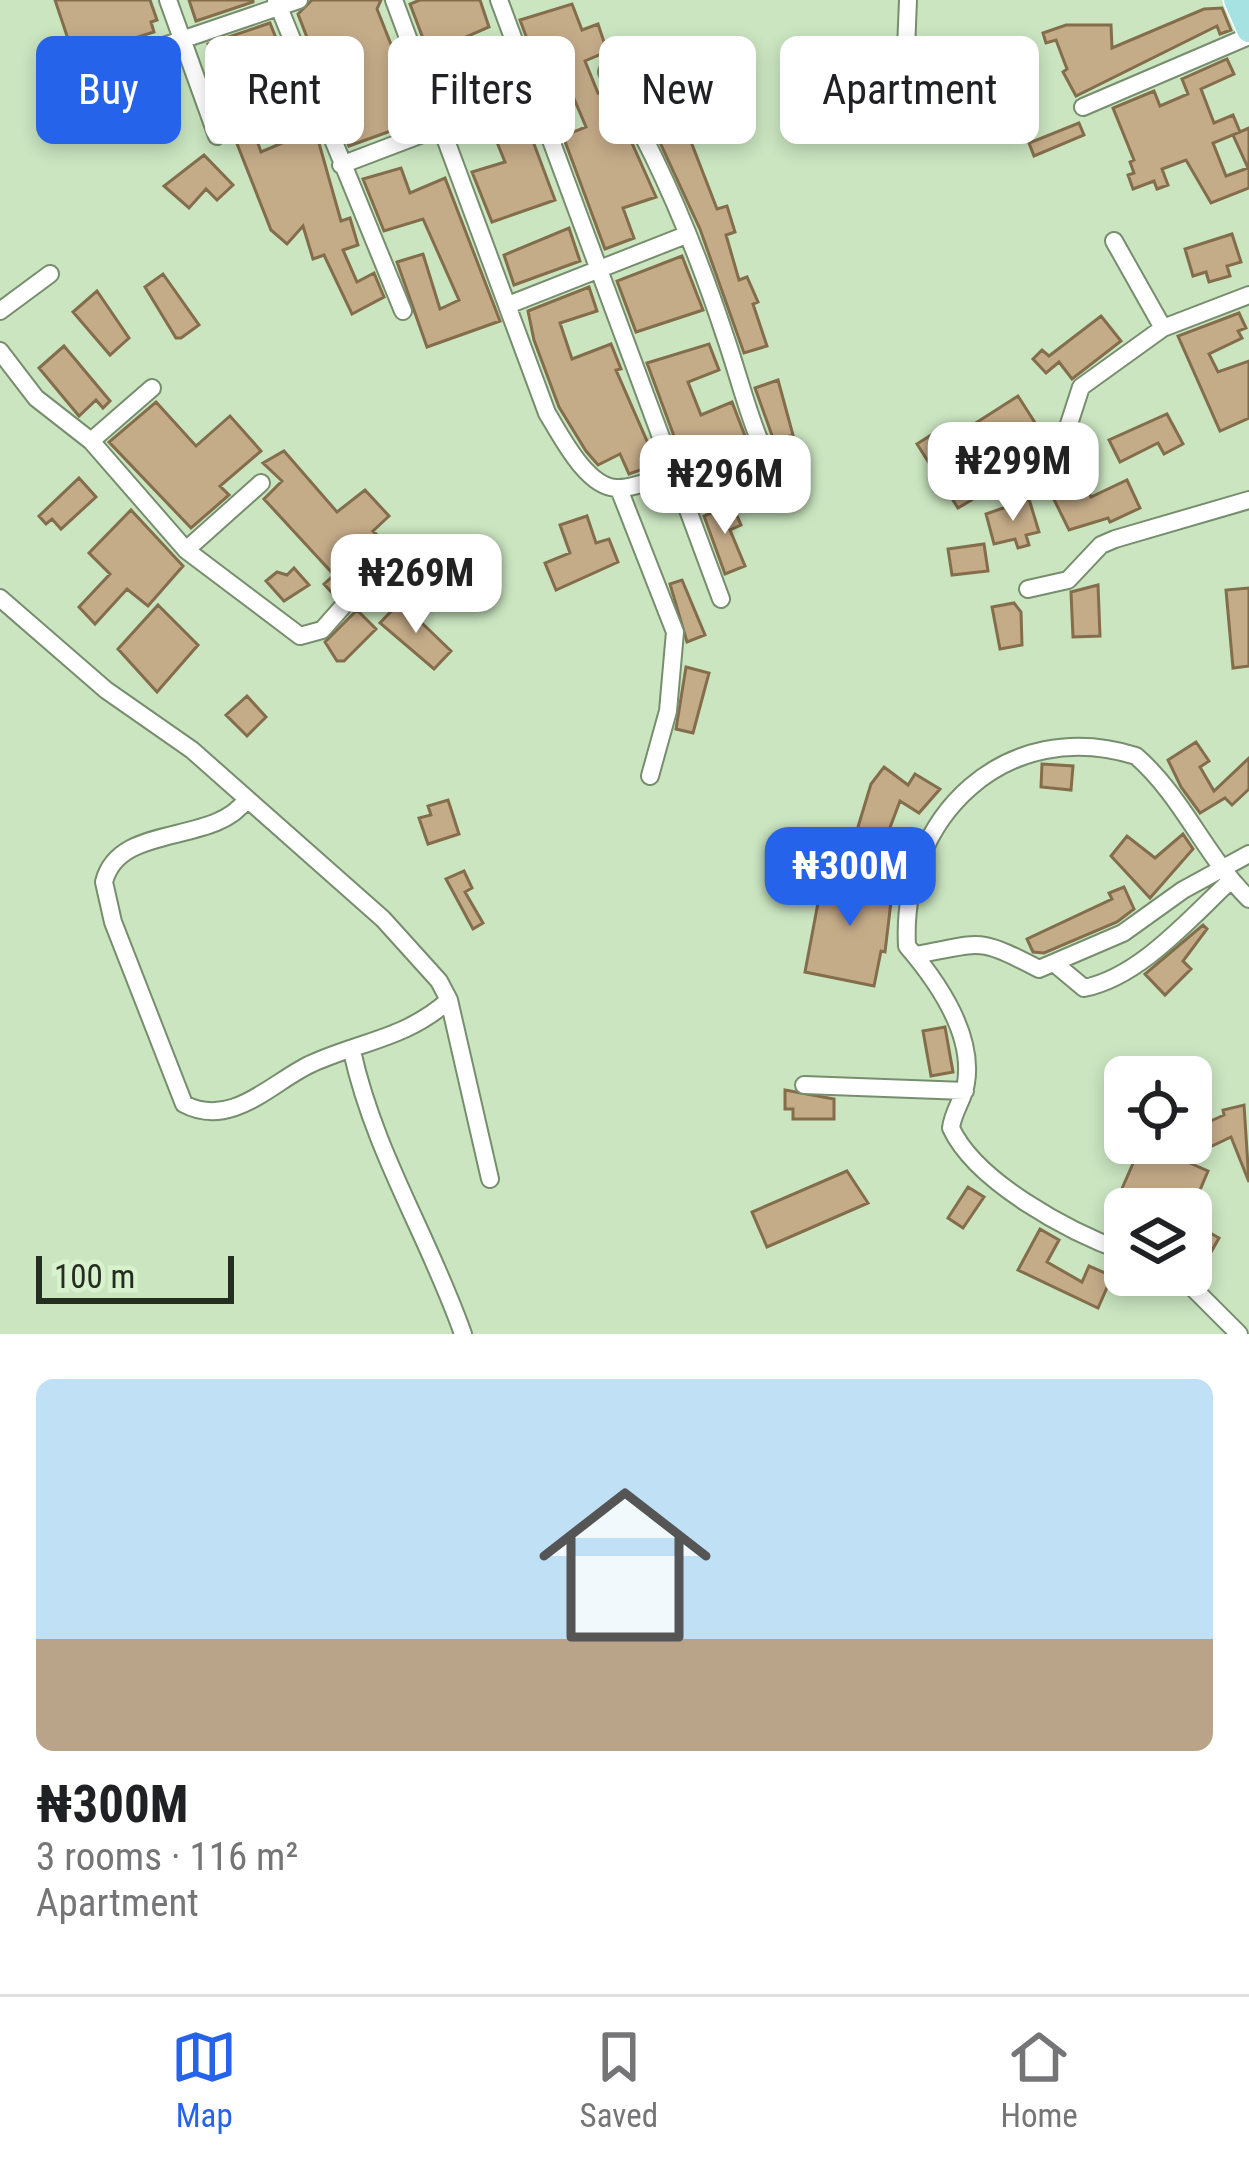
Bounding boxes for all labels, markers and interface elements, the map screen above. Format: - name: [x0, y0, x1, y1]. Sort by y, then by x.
- chip: Buy: [36, 36, 181, 144]
- chip: Rent: [205, 36, 364, 144]
- chip: Filters: [388, 36, 575, 144]
- chip: New: [599, 36, 756, 144]
- chip: Apartment: [780, 36, 1039, 144]
- pin: ₦299M: [929, 422, 1097, 524]
- pin: ₦296M: [641, 435, 809, 537]
- text: ₦299M: [955, 438, 1071, 484]
- text: ₦296M: [667, 451, 783, 497]
- pin: ₦269M: [332, 534, 500, 636]
- text: ₦269M: [358, 550, 474, 596]
- pin: ₦300M: [766, 827, 934, 929]
- text: ₦300M: [792, 843, 908, 889]
- map controls: [1104, 1056, 1212, 1296]
- button: locate: [1104, 1056, 1212, 1164]
- button: layers: [1104, 1188, 1212, 1296]
- scale bar: [36, 1250, 234, 1303]
- text: 100 m: [54, 1257, 135, 1296]
- icon: home: [517, 1457, 733, 1673]
- text: ₦300M: [36, 1775, 188, 1834]
- text: 3 rooms · 116 m²: [36, 1834, 298, 1880]
- text: Apartment: [36, 1880, 199, 1926]
- tab: Map: [171, 2024, 237, 2135]
- tab: Saved: [580, 2024, 658, 2135]
- tab: Home: [1000, 2024, 1078, 2135]

